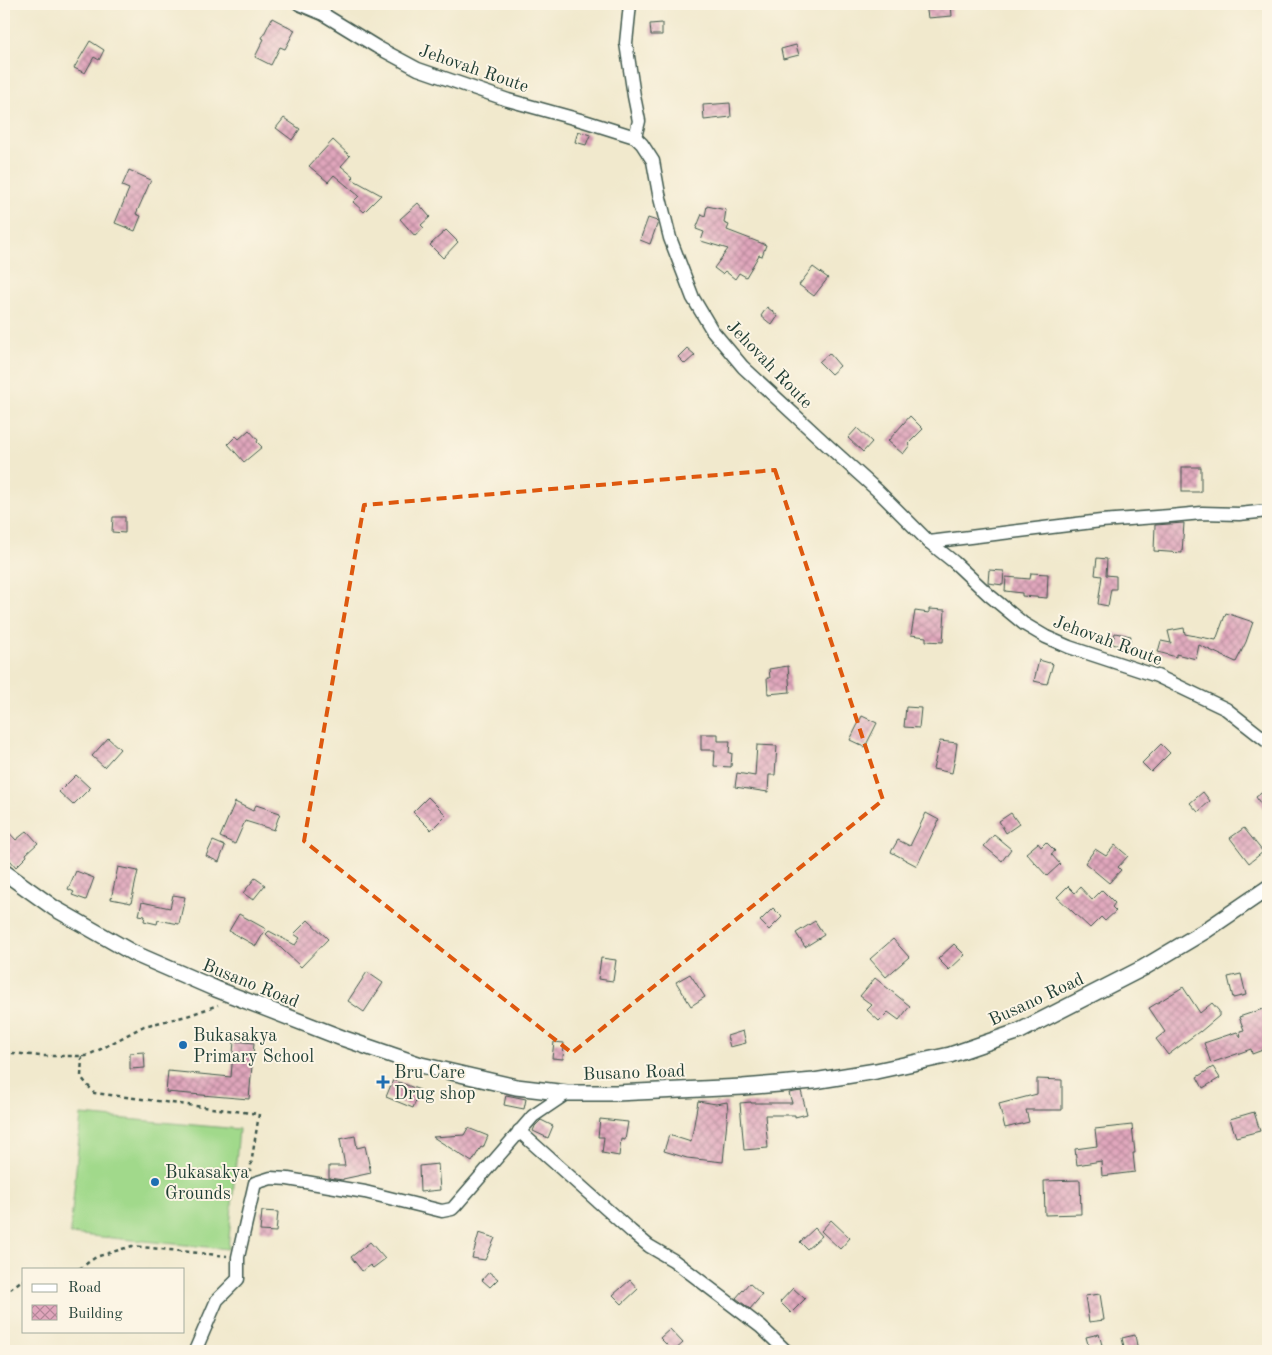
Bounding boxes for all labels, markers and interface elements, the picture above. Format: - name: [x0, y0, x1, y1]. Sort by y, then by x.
- street label: Jehovah Route: [417, 42, 531, 96]
- street label: Jehovah Route: [723, 317, 816, 412]
- street label: Jehovah Route: [1051, 613, 1165, 669]
- street label: Busano Road: [200, 956, 302, 1011]
- street label: Busano Road: [986, 970, 1087, 1030]
- place label: Bukasakya Primary School: [193, 1027, 314, 1066]
- marker: Bukasakya Primary School: [177, 1039, 189, 1051]
- street label: Busano Road: [582, 1062, 686, 1084]
- place label: Bru Care Drug shop: [394, 1064, 476, 1103]
- marker: Bru Care Drug shop: [376, 1075, 390, 1089]
- place label: Bukasakya Grounds: [165, 1164, 249, 1203]
- marker: Bukasakya Grounds: [149, 1176, 161, 1188]
- legend: [22, 1268, 185, 1332]
- text: Road: [68, 1281, 102, 1296]
- text: Building: [68, 1307, 123, 1322]

